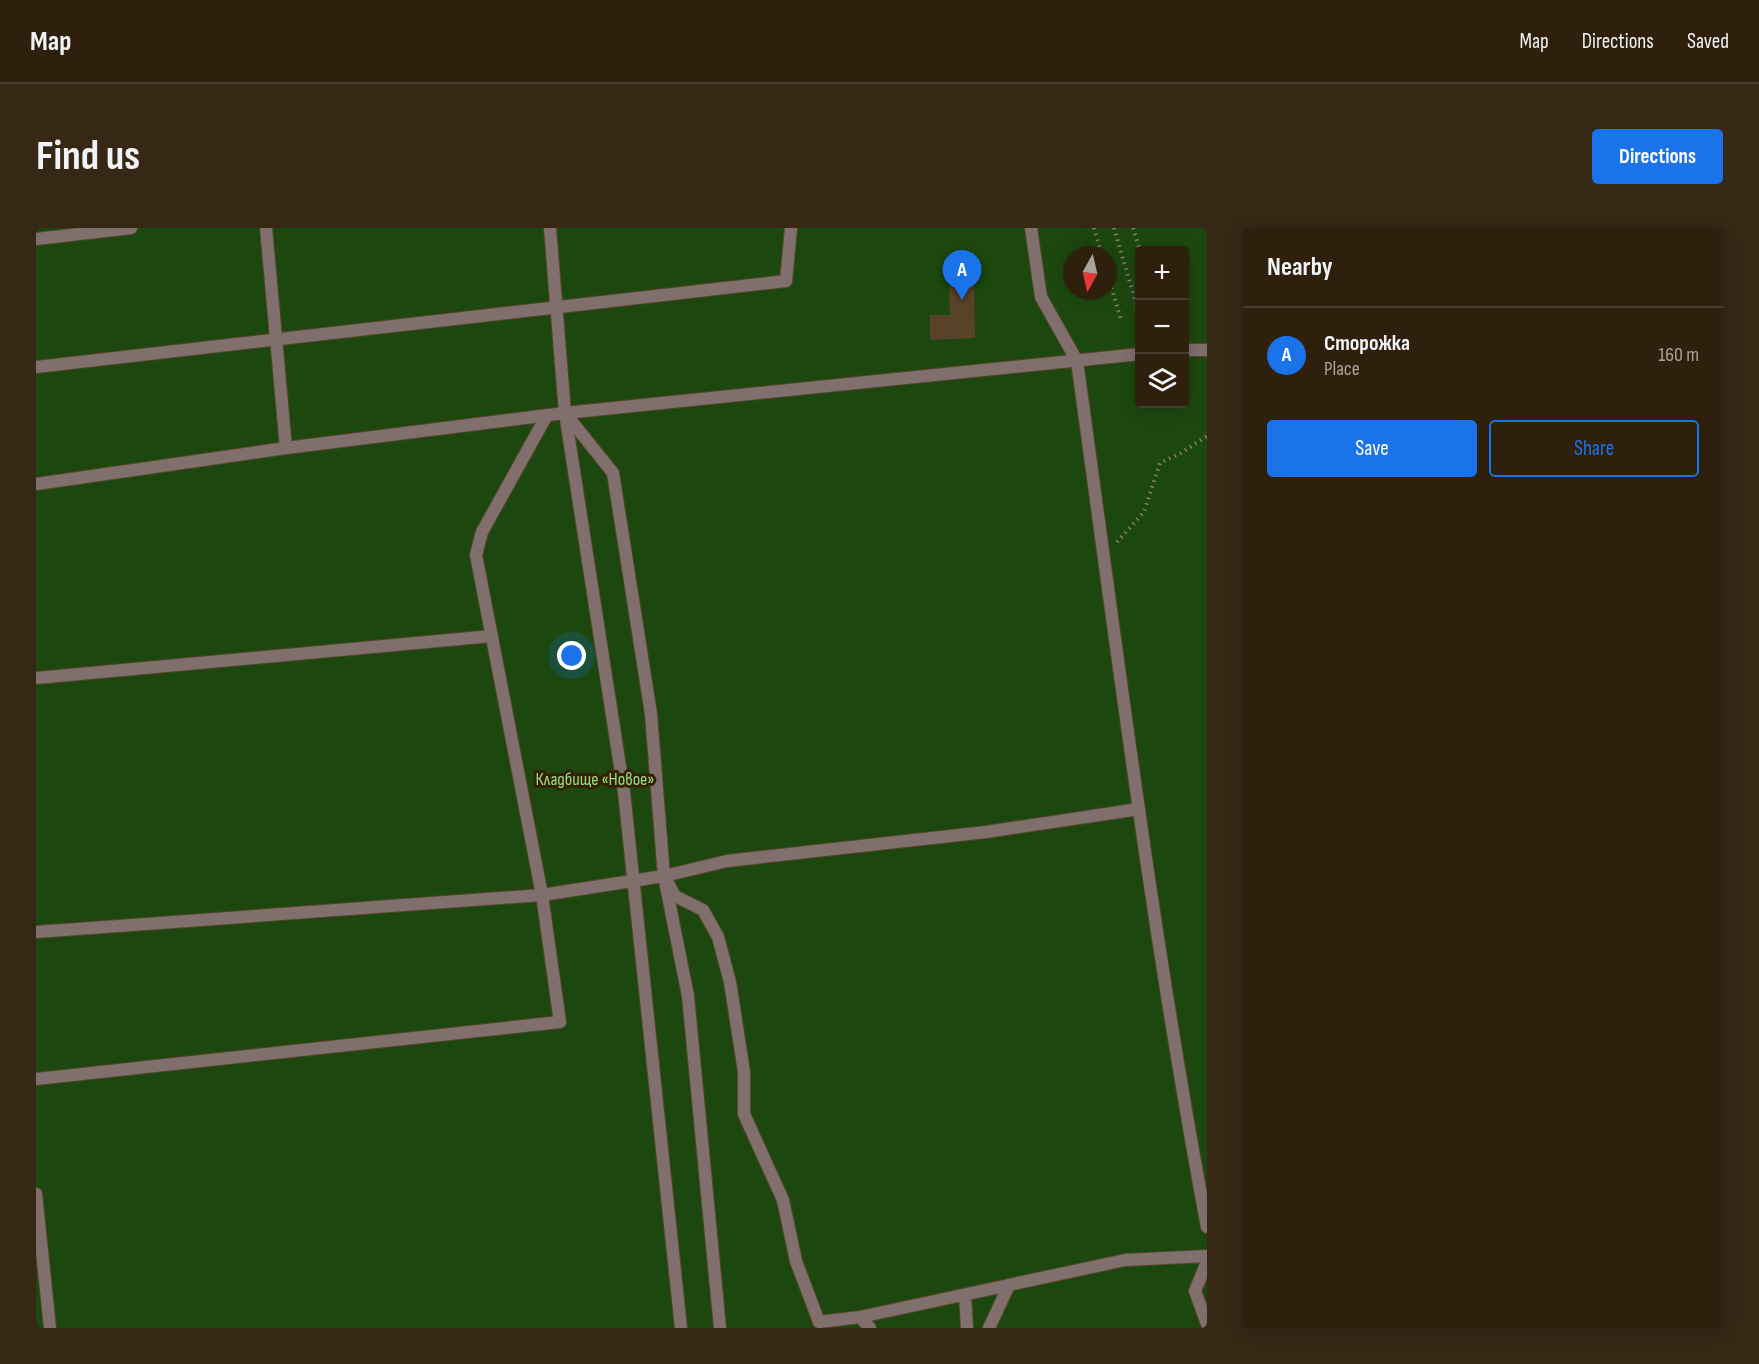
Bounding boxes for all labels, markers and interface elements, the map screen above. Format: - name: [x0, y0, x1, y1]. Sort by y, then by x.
- text: Map: [30, 25, 71, 58]
- text: Map: [1519, 29, 1549, 54]
- text: Directions: [1582, 29, 1654, 54]
- text: Saved: [1687, 29, 1729, 54]
- button: Directions: [1592, 129, 1723, 184]
- text: Find us: [36, 131, 140, 182]
- north arrow: [1063, 246, 1117, 300]
- map controls: [1135, 246, 1189, 408]
- button: +: [1135, 246, 1189, 300]
- pin: A: [942, 250, 982, 300]
- text: Nearby: [1267, 252, 1333, 283]
- button: −: [1135, 300, 1189, 354]
- text: Сторожка: [1324, 330, 1410, 357]
- text: A: [1282, 343, 1291, 367]
- text: 160 m: [1658, 343, 1699, 367]
- button: layers: [1135, 354, 1189, 408]
- text: Place: [1324, 357, 1360, 381]
- button: Save: [1267, 420, 1477, 477]
- button: Share: [1489, 420, 1699, 477]
- your location: [557, 641, 586, 670]
- park label: Кладбище «Новое»: [536, 769, 654, 790]

